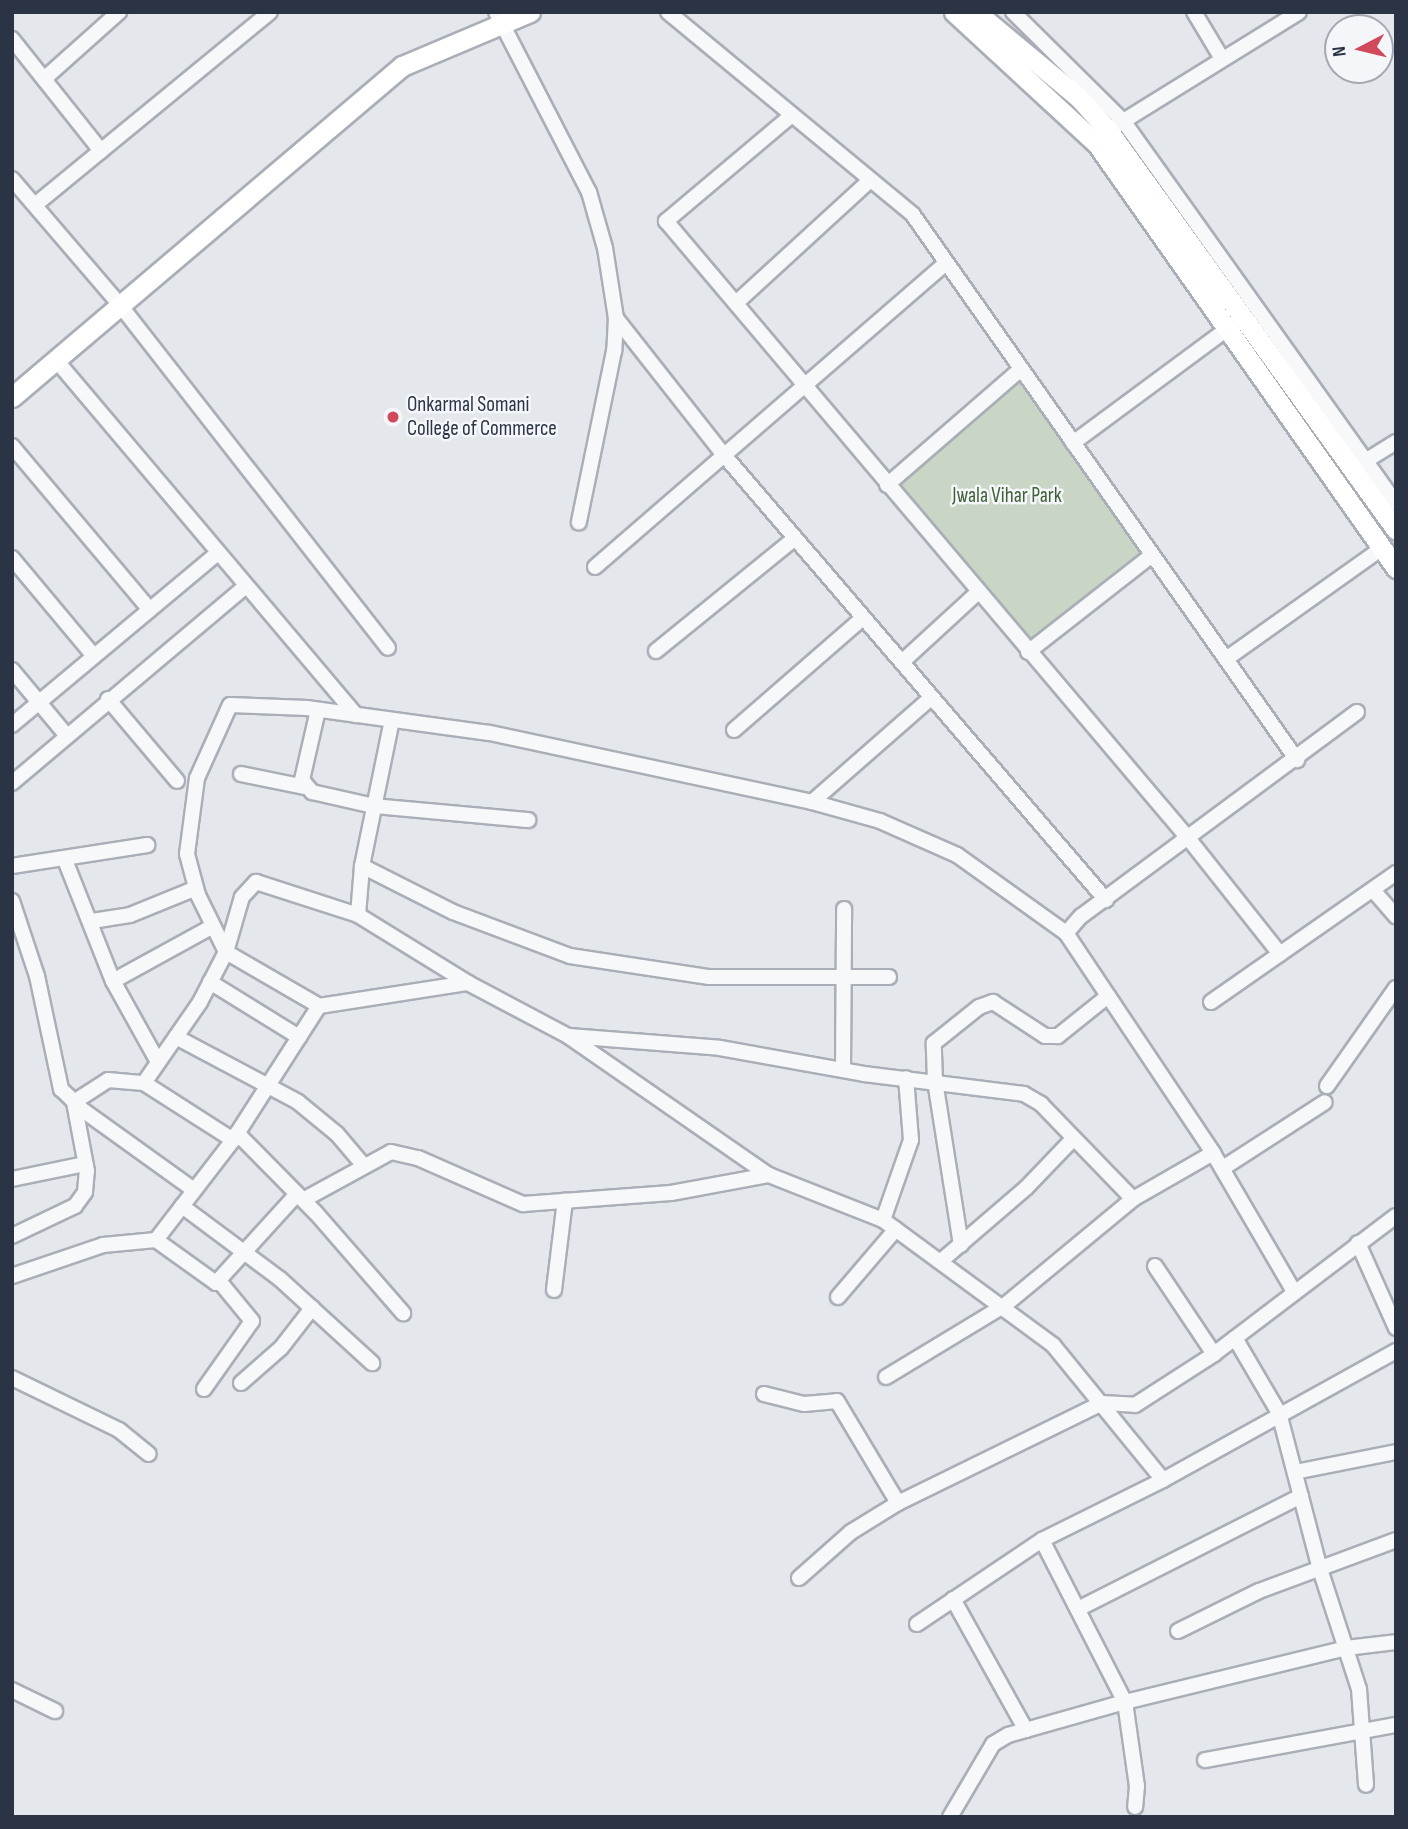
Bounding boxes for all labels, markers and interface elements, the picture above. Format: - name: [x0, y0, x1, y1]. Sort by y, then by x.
- north arrow: [1324, 14, 1394, 84]
- text: N: [1328, 45, 1352, 58]
- place label: Onkarmal Somani College of Commerce: [407, 392, 557, 442]
- marker: Onkarmal Somani College of Commerce: [385, 409, 401, 425]
- park label: Jwala Vihar Park: [952, 483, 1062, 509]

